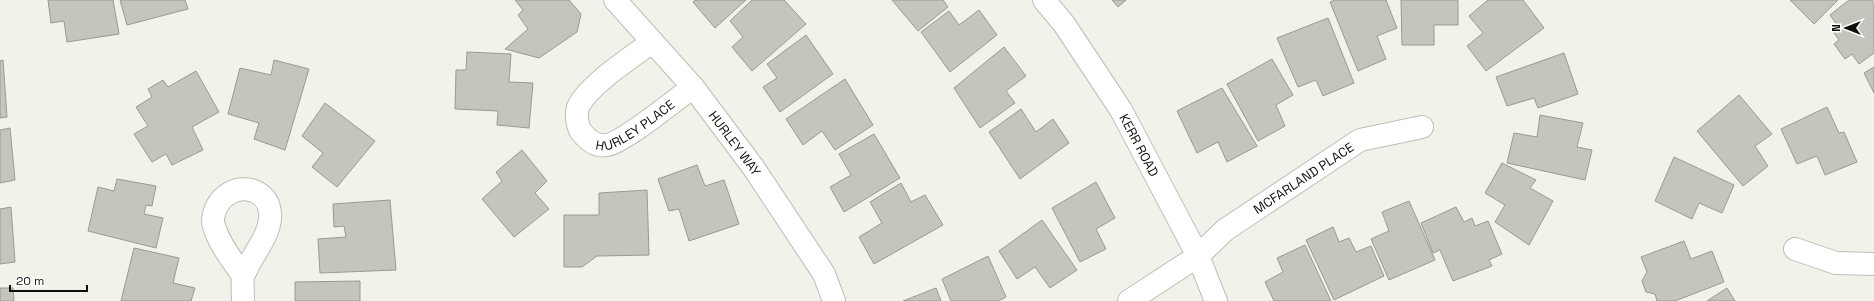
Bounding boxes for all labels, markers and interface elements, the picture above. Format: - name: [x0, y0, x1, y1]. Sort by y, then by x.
- north arrow: [1826, 8, 1866, 48]
- text: N: [1829, 24, 1843, 32]
- street label: HURLEY PLACE: [594, 96, 678, 154]
- street label: HURLEY WAY: [705, 107, 765, 179]
- street label: KERR ROAD: [1116, 111, 1163, 179]
- street label: MCFARLAND PLACE: [1250, 138, 1357, 217]
- scale bar: [10, 267, 87, 293]
- text: 20 m: [16, 273, 44, 289]

